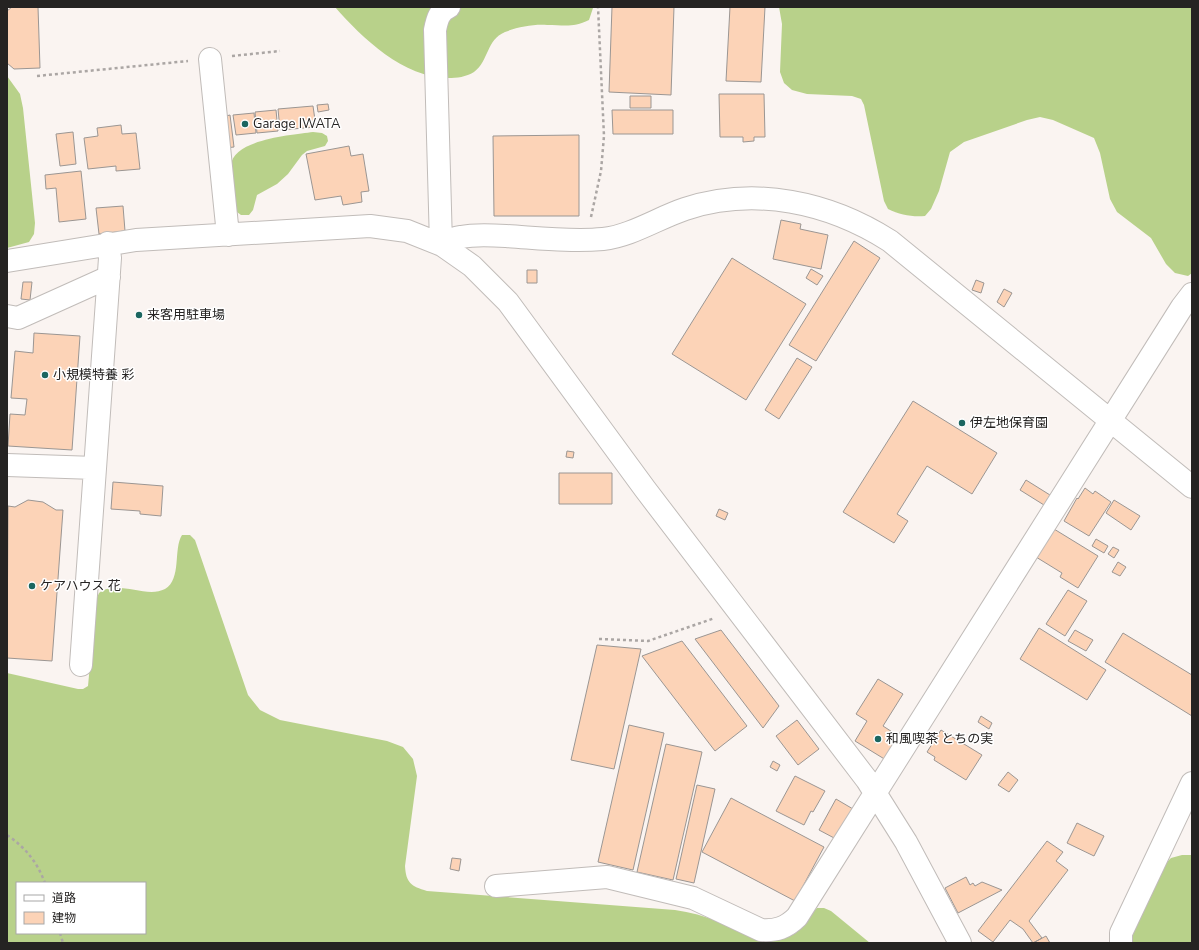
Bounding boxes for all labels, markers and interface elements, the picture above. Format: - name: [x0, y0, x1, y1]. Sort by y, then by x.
- place label: Garage IWATA: [253, 115, 341, 133]
- marker: Garage IWATA: [240, 119, 250, 129]
- place label: 来客用駐車場: [147, 306, 225, 324]
- marker: 来客用駐車場: [134, 310, 144, 320]
- place label: 小規模特養 彩: [53, 366, 134, 384]
- marker: 小規模特養 彩: [40, 370, 50, 380]
- place label: 伊左地保育園: [970, 414, 1048, 432]
- marker: 伊左地保育園: [957, 418, 967, 428]
- place label: ケアハウス 花: [40, 577, 121, 595]
- marker: ケアハウス 花: [27, 581, 37, 591]
- place label: 和風喫茶 とちの実: [886, 730, 993, 748]
- marker: 和風喫茶 とちの実: [873, 734, 883, 744]
- legend: [16, 882, 146, 934]
- text: 道路: [52, 890, 76, 906]
- text: 建物: [52, 910, 76, 926]

